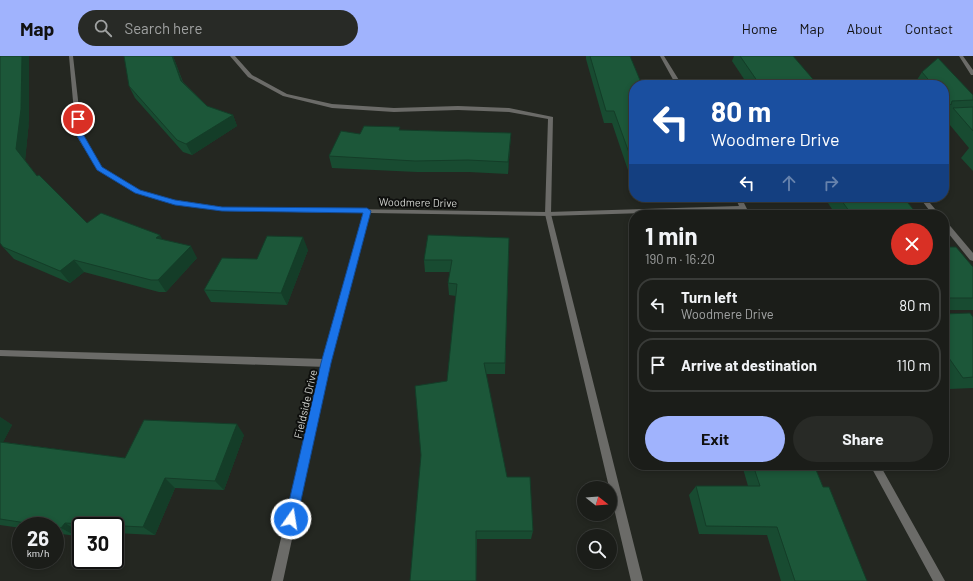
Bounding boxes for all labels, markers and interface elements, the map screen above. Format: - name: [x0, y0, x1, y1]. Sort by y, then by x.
- search box: [78, 10, 358, 46]
- text: Map: [20, 17, 54, 40]
- icon: search: [92, 17, 114, 39]
- text: Search here: [124, 19, 202, 37]
- text: Home: [742, 20, 778, 37]
- text: Map: [800, 20, 824, 37]
- text: About: [846, 20, 883, 37]
- text: Contact: [905, 20, 953, 37]
- text: 80 m: [711, 94, 771, 128]
- icon: left: [645, 96, 697, 148]
- pin: [61, 102, 95, 136]
- icon: arrive: [67, 108, 89, 130]
- text: Woodmere Drive: [711, 128, 839, 150]
- icon: left: [736, 172, 758, 194]
- icon: ahead: [778, 172, 800, 194]
- icon: right: [820, 172, 842, 194]
- street label: Woodmere Drive: [379, 195, 457, 209]
- text: 1 min: [645, 221, 698, 250]
- button: close: [891, 223, 933, 265]
- text: 190 m · 16:20: [645, 251, 715, 267]
- text: Turn left: [681, 288, 737, 306]
- icon: left: [647, 294, 669, 316]
- text: 80 m: [899, 296, 931, 314]
- text: Woodmere Drive: [681, 306, 774, 322]
- icon: arrive: [647, 354, 669, 376]
- text: Arrive at destination: [681, 356, 817, 374]
- text: 110 m: [897, 356, 931, 374]
- street label: Fieldside Drive: [291, 368, 319, 440]
- button: Exit: [645, 416, 785, 462]
- button: Share: [793, 416, 933, 462]
- north arrow: [577, 481, 617, 521]
- map controls: [577, 481, 617, 569]
- position arrow: [270, 498, 312, 540]
- speed limit sign: 30: [72, 517, 124, 569]
- text: 26: [27, 526, 49, 550]
- button: search: [577, 529, 617, 569]
- text: km/h: [27, 547, 49, 559]

